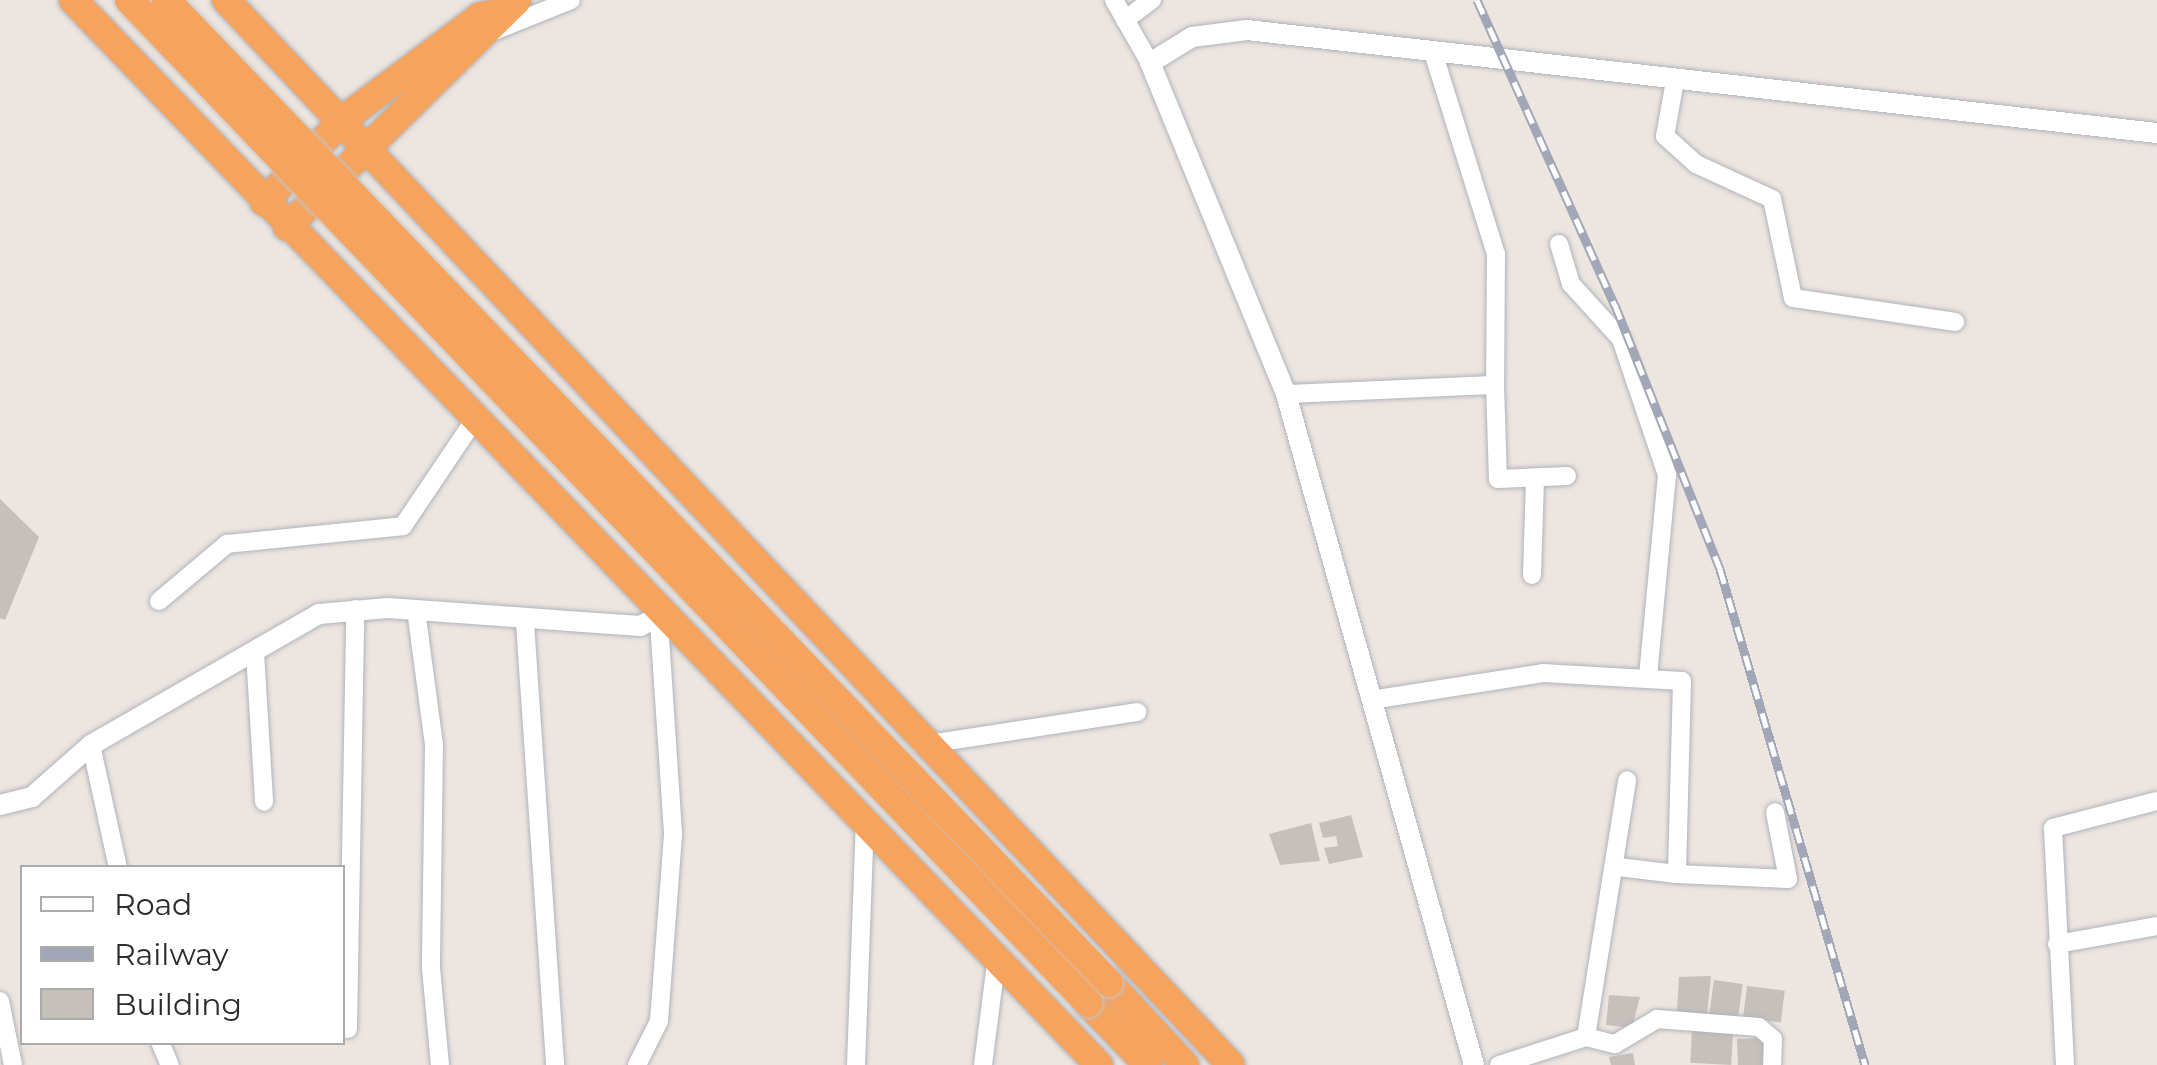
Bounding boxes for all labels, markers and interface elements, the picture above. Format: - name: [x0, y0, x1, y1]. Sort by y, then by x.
- legend: [20, 865, 345, 1045]
- text: Road: [114, 886, 192, 923]
- text: Railway: [114, 936, 229, 973]
- text: Building: [114, 986, 242, 1023]

